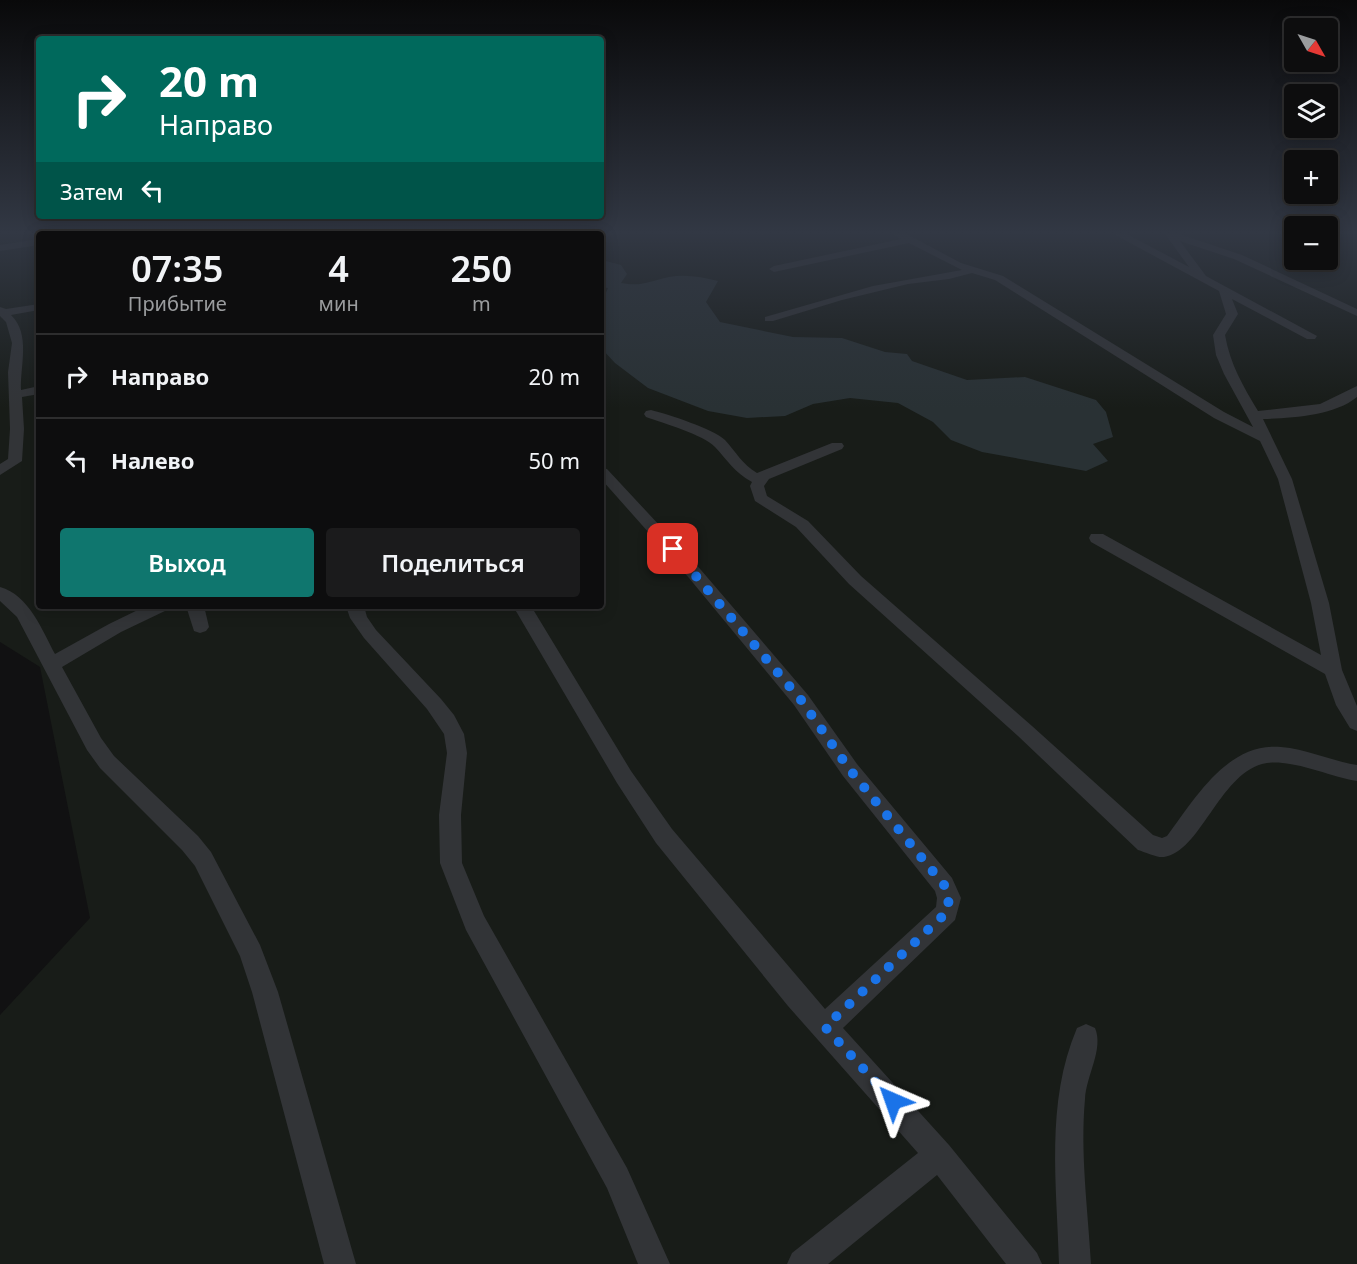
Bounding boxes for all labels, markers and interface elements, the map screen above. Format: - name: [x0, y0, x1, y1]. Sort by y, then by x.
- north arrow: [1284, 18, 1338, 72]
- map controls: [1284, 18, 1338, 270]
- text: 20 m: [159, 52, 259, 109]
- icon: right: [60, 60, 138, 138]
- button: layers: [1284, 84, 1338, 138]
- text: Направо: [159, 106, 273, 143]
- button: +: [1284, 150, 1338, 204]
- icon: left: [136, 174, 169, 207]
- text: Затем: [60, 176, 124, 206]
- button: −: [1284, 216, 1338, 270]
- text: 07:35: [131, 244, 223, 293]
- text: 4: [328, 244, 349, 293]
- text: 250: [450, 244, 512, 293]
- text: Прибытие: [128, 290, 227, 317]
- text: мин: [319, 290, 359, 317]
- text: m: [472, 290, 491, 317]
- icon: right: [60, 360, 93, 393]
- text: Направо: [111, 361, 209, 391]
- text: 20 m: [529, 361, 580, 391]
- icon: left: [60, 444, 93, 477]
- text: Налево: [111, 445, 194, 475]
- text: 50 m: [529, 445, 580, 475]
- pin: [647, 523, 698, 574]
- button: Выход: [60, 528, 314, 597]
- button: Поделиться: [326, 528, 580, 597]
- icon: arrive: [656, 532, 689, 565]
- position arrow: [861, 1069, 925, 1133]

